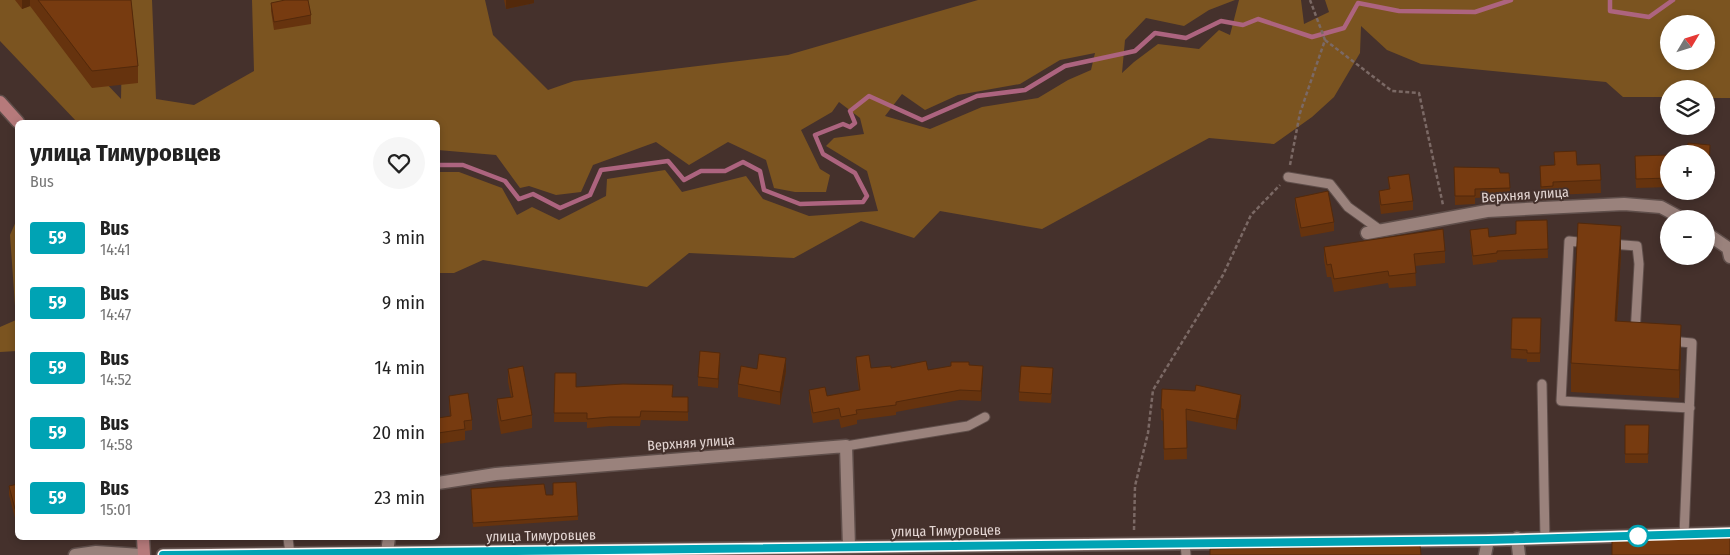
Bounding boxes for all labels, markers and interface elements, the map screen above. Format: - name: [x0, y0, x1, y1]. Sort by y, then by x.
- north arrow: [1660, 15, 1715, 70]
- map controls: [1660, 15, 1715, 265]
- button: layers: [1660, 80, 1715, 135]
- button: heart: [373, 137, 425, 189]
- text: улица Тимуровцев: [30, 139, 221, 167]
- button: +: [1660, 145, 1715, 200]
- text: Bus: [30, 172, 54, 191]
- street label: Верхняя улица: [1481, 183, 1569, 207]
- button: −: [1660, 210, 1715, 265]
- text: Bus: [100, 217, 129, 240]
- text: 3 min: [383, 226, 425, 249]
- text: 59: [49, 227, 66, 249]
- text: 14:41: [100, 240, 130, 259]
- text: Bus: [100, 282, 129, 305]
- text: 9 min: [382, 291, 425, 314]
- text: 59: [49, 292, 66, 314]
- text: 14:47: [100, 305, 131, 324]
- text: Bus: [100, 347, 129, 370]
- text: 14 min: [375, 356, 425, 379]
- text: 59: [49, 357, 66, 379]
- text: 14:52: [100, 370, 132, 389]
- text: Bus: [100, 412, 129, 435]
- text: 20 min: [373, 421, 425, 444]
- text: 59: [49, 422, 66, 444]
- street label: Верхняя улица: [647, 431, 735, 455]
- text: 14:58: [100, 435, 133, 454]
- text: Bus: [100, 477, 129, 500]
- text: 23 min: [374, 486, 425, 509]
- text: 59: [49, 487, 66, 509]
- text: 15:01: [100, 500, 131, 519]
- street label: улица Тимуровцев: [891, 522, 1001, 540]
- unlabelled marker: [1627, 525, 1649, 547]
- street label: улица Тимуровцев: [486, 527, 596, 545]

